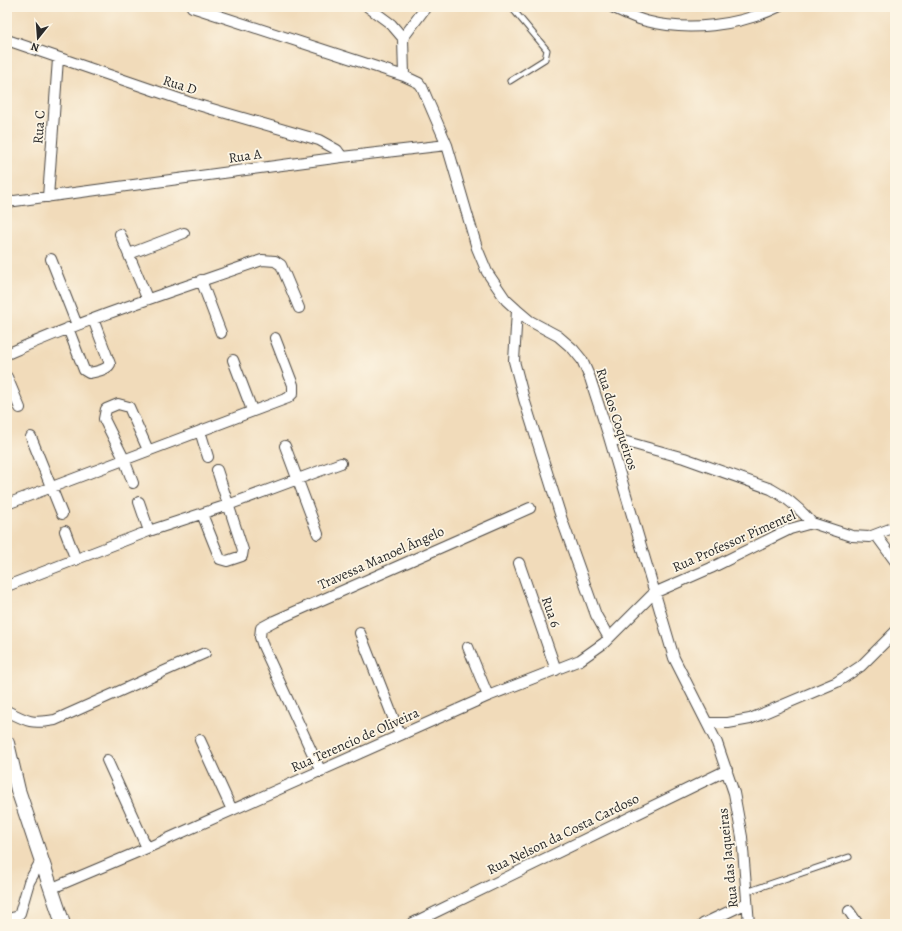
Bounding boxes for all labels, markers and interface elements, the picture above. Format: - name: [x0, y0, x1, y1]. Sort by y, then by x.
- north arrow: [18, 18, 58, 58]
- text: N: [29, 39, 41, 55]
- street label: Rua D: [160, 71, 200, 99]
- street label: Rua C: [28, 109, 50, 145]
- street label: Rua A: [227, 144, 264, 168]
- street label: Rua dos Coqueiros: [592, 366, 642, 472]
- street label: Rua Professor Pimentel: [669, 505, 799, 577]
- street label: Travessa Manoel Ângelo: [315, 522, 447, 594]
- street label: Rua 6: [537, 594, 565, 630]
- street label: Rua Terencio de Oliveira: [288, 703, 423, 777]
- street label: Rua Nelson da Costa Cardoso: [484, 789, 642, 879]
- street label: Rua das Jaqueiras: [713, 807, 743, 909]

